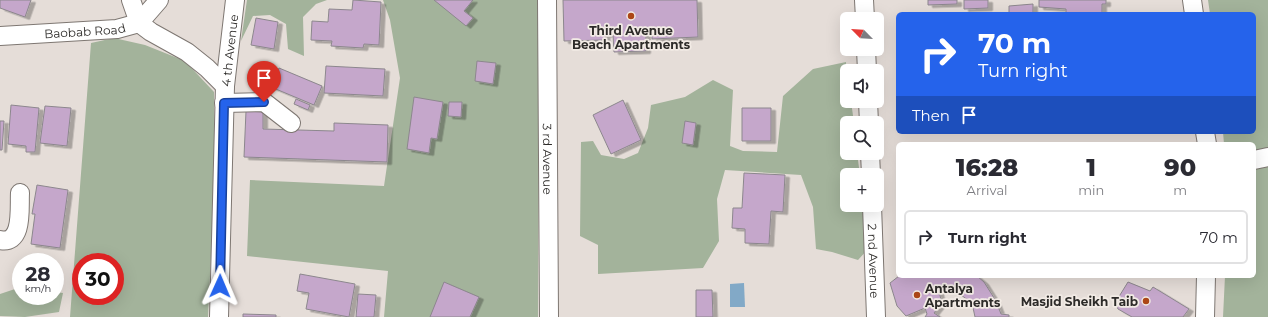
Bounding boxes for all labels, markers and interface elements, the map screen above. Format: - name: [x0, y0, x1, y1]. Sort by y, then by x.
- marker: Third Avenue Beach Apartments: [626, 11, 636, 21]
- north arrow: [840, 12, 884, 56]
- map controls: [840, 12, 884, 212]
- street label: 4 th Avenue: [218, 13, 241, 87]
- street label: Baobab Road: [44, 20, 127, 41]
- place label: Third Avenue Beach Apartments: [572, 23, 691, 52]
- text: 70 m: [978, 26, 1051, 60]
- icon: right: [912, 28, 964, 80]
- text: Turn right: [978, 60, 1068, 82]
- pin: [247, 61, 281, 102]
- button: sound: [840, 64, 884, 108]
- icon: arrive: [253, 67, 275, 89]
- icon: arrive: [958, 104, 980, 126]
- text: Then: [912, 106, 950, 125]
- button: search: [840, 116, 884, 160]
- street label: 3 rd Avenue: [540, 123, 556, 195]
- text: 16:28: [956, 153, 1018, 182]
- text: 1: [1086, 153, 1096, 182]
- text: 90: [1164, 153, 1196, 182]
- button: +: [840, 168, 884, 212]
- text: Arrival: [967, 182, 1008, 198]
- text: min: [1078, 182, 1104, 198]
- text: m: [1173, 182, 1187, 198]
- street label: 2 nd Avenue: [865, 223, 883, 299]
- icon: right: [914, 226, 936, 248]
- text: Turn right: [948, 228, 1027, 247]
- text: 70 m: [1200, 228, 1238, 247]
- speed limit sign: 30: [72, 253, 124, 305]
- text: 28: [26, 262, 51, 286]
- position arrow: [199, 265, 241, 307]
- place label: Antalya Apartments: [924, 281, 1001, 310]
- text: km/h: [25, 282, 51, 295]
- marker: Antalya Apartments: [912, 290, 922, 300]
- place label: Masjid Sheikh Taib: [1021, 294, 1138, 309]
- marker: Masjid Sheikh Taib: [1141, 296, 1151, 306]

